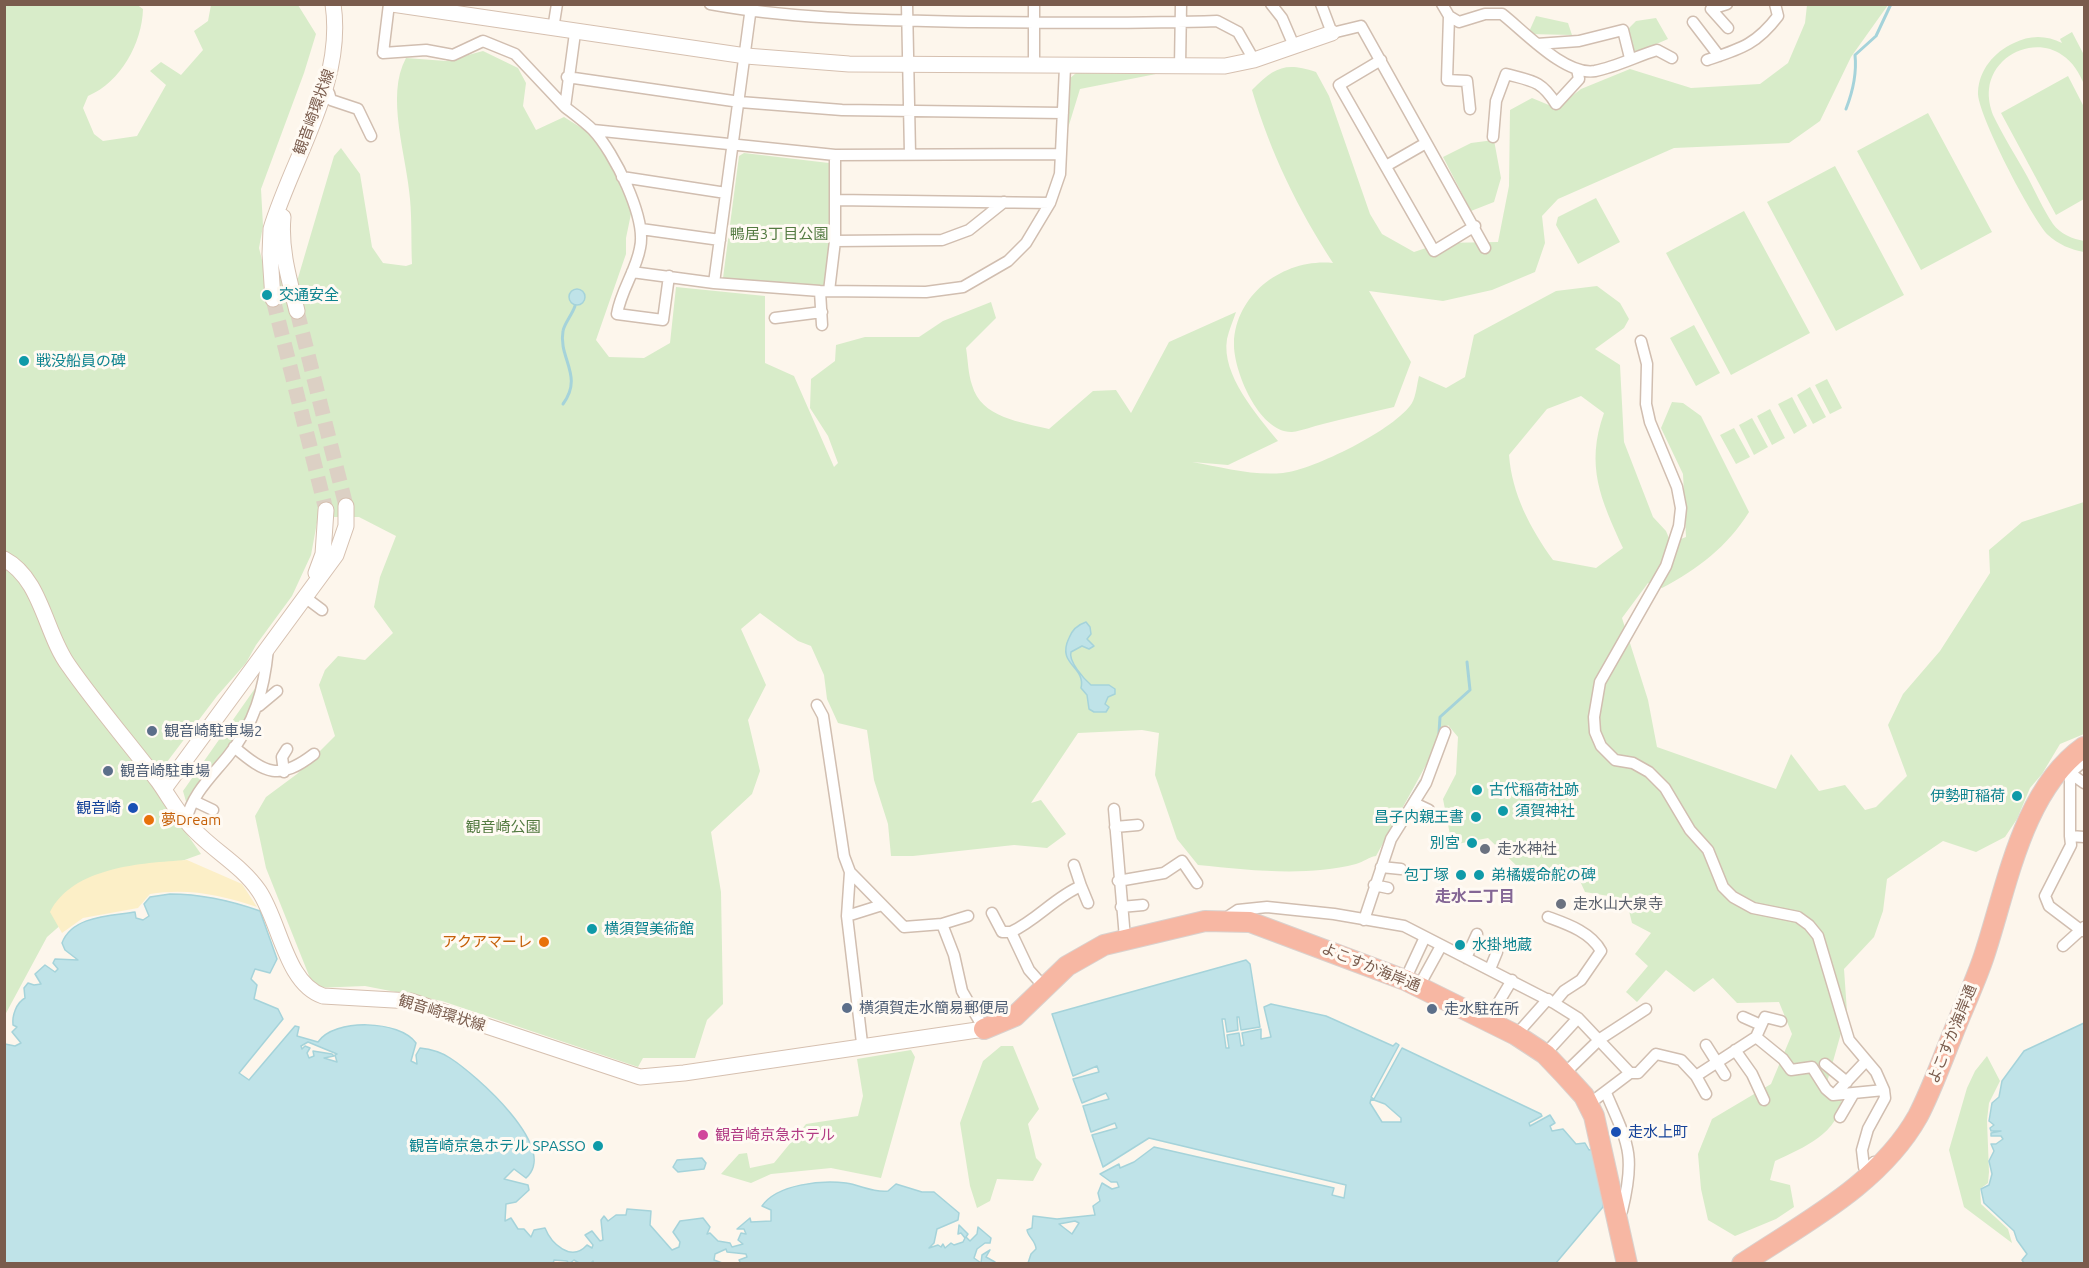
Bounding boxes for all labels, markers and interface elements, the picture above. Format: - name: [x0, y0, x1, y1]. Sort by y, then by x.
- street label: 観音崎環状線: [290, 67, 338, 157]
- park label: 鴨居3丁目公園: [730, 225, 828, 243]
- place label: 交通安全: [279, 286, 339, 304]
- marker: 交通安全: [260, 288, 274, 302]
- place label: 戦没船員の碑: [36, 352, 126, 370]
- marker: 戦没船員の碑: [17, 354, 31, 368]
- place label: 観音崎駐車場2: [164, 722, 262, 740]
- marker: 観音崎駐車場2: [145, 724, 159, 738]
- place label: 観音崎駐車場: [120, 762, 210, 780]
- marker: 観音崎駐車場: [101, 764, 115, 778]
- place label: 古代稲荷社跡: [1489, 781, 1579, 799]
- marker: 古代稲荷社跡: [1470, 783, 1484, 797]
- place label: 伊勢町稲荷: [1930, 787, 2005, 805]
- marker: 伊勢町稲荷: [2010, 789, 2024, 803]
- place label: 観音崎: [76, 799, 121, 817]
- marker: 観音崎: [126, 801, 140, 815]
- place label: 須賀神社: [1515, 802, 1575, 820]
- marker: 須賀神社: [1496, 804, 1510, 818]
- place label: 昌子内親王書: [1374, 808, 1464, 826]
- marker: 昌子内親王書: [1469, 810, 1483, 824]
- place label: 夢Dream: [161, 811, 221, 829]
- marker: 夢Dream: [142, 813, 156, 827]
- park label: 観音崎公園: [466, 818, 540, 836]
- place label: 別宮: [1430, 834, 1460, 852]
- marker: 別宮: [1465, 836, 1479, 850]
- place label: 走水神社: [1497, 840, 1557, 858]
- marker: 走水神社: [1478, 842, 1492, 856]
- place label: 包丁塚: [1404, 866, 1449, 884]
- place label: 弟橘媛命舵の碑: [1491, 866, 1596, 884]
- marker: 包丁塚: [1454, 868, 1468, 882]
- marker: 弟橘媛命舵の碑: [1472, 868, 1486, 882]
- district label: 走水二丁目: [1435, 887, 1515, 907]
- place label: 走水山大泉寺: [1573, 895, 1663, 913]
- marker: 走水山大泉寺: [1554, 897, 1568, 911]
- place label: 横須賀美術館: [604, 920, 694, 938]
- marker: 横須賀美術館: [585, 922, 599, 936]
- place label: アクアマーレ: [442, 933, 532, 951]
- marker: アクアマーレ: [537, 935, 551, 949]
- place label: 水掛地蔵: [1472, 936, 1532, 954]
- marker: 水掛地蔵: [1453, 938, 1467, 952]
- street label: よこすか海岸通: [1319, 939, 1423, 995]
- street label: よこすか海岸通: [1924, 982, 1980, 1086]
- street label: 観音崎環状線: [396, 991, 488, 1035]
- place label: 横須賀走水簡易郵便局: [859, 999, 1009, 1017]
- place label: 走水駐在所: [1444, 1000, 1519, 1018]
- marker: 横須賀走水簡易郵便局: [840, 1001, 854, 1015]
- marker: 走水駐在所: [1425, 1002, 1439, 1016]
- place label: 走水上町: [1628, 1123, 1688, 1141]
- marker: 走水上町: [1609, 1125, 1623, 1139]
- place label: 観音崎京急ホテル: [715, 1126, 835, 1144]
- marker: 観音崎京急ホテル: [696, 1128, 710, 1142]
- place label: 観音崎京急ホテル SPASSO: [409, 1137, 586, 1155]
- marker: 観音崎京急ホテル SPASSO: [591, 1139, 605, 1153]

